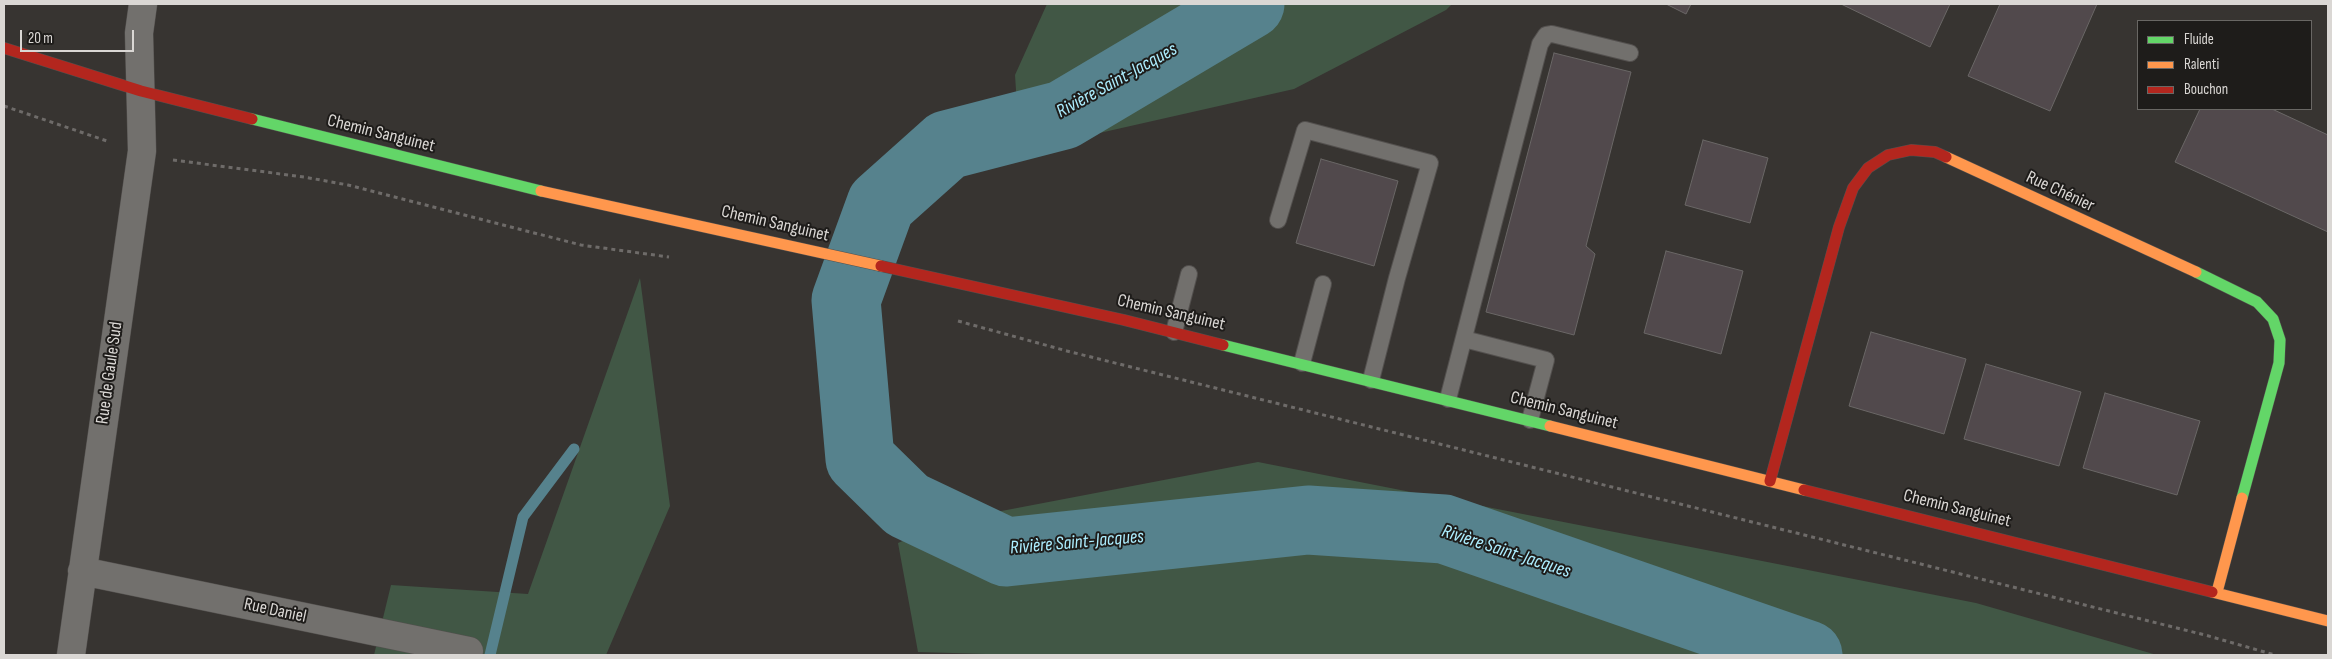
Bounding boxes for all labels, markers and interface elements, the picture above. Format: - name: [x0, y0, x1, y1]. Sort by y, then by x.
- scale bar: [22, 20, 136, 52]
- legend: [2137, 20, 2312, 110]
- text: 20 m: [28, 29, 53, 48]
- text: Fluide: [2184, 30, 2214, 49]
- water label: Rivière Saint-Jacques: [1053, 38, 1181, 124]
- text: Ralenti: [2184, 55, 2219, 74]
- text: Bouchon: [2184, 80, 2228, 99]
- street label: Chemin Sanguinet: [325, 110, 437, 158]
- street label: Rue Chénier: [2022, 167, 2098, 217]
- street label: Chemin Sanguinet: [719, 201, 831, 247]
- street label: Chemin Sanguinet: [1115, 290, 1227, 336]
- street label: Rue de Gaule Sud: [92, 320, 128, 426]
- street label: Chemin Sanguinet: [1508, 387, 1620, 435]
- street label: Chemin Sanguinet: [1901, 485, 2013, 533]
- water label: Rivière Saint-Jacques: [1439, 520, 1573, 584]
- water label: Rivière Saint-Jacques: [1009, 526, 1145, 560]
- street label: Rue Daniel: [242, 594, 308, 628]

